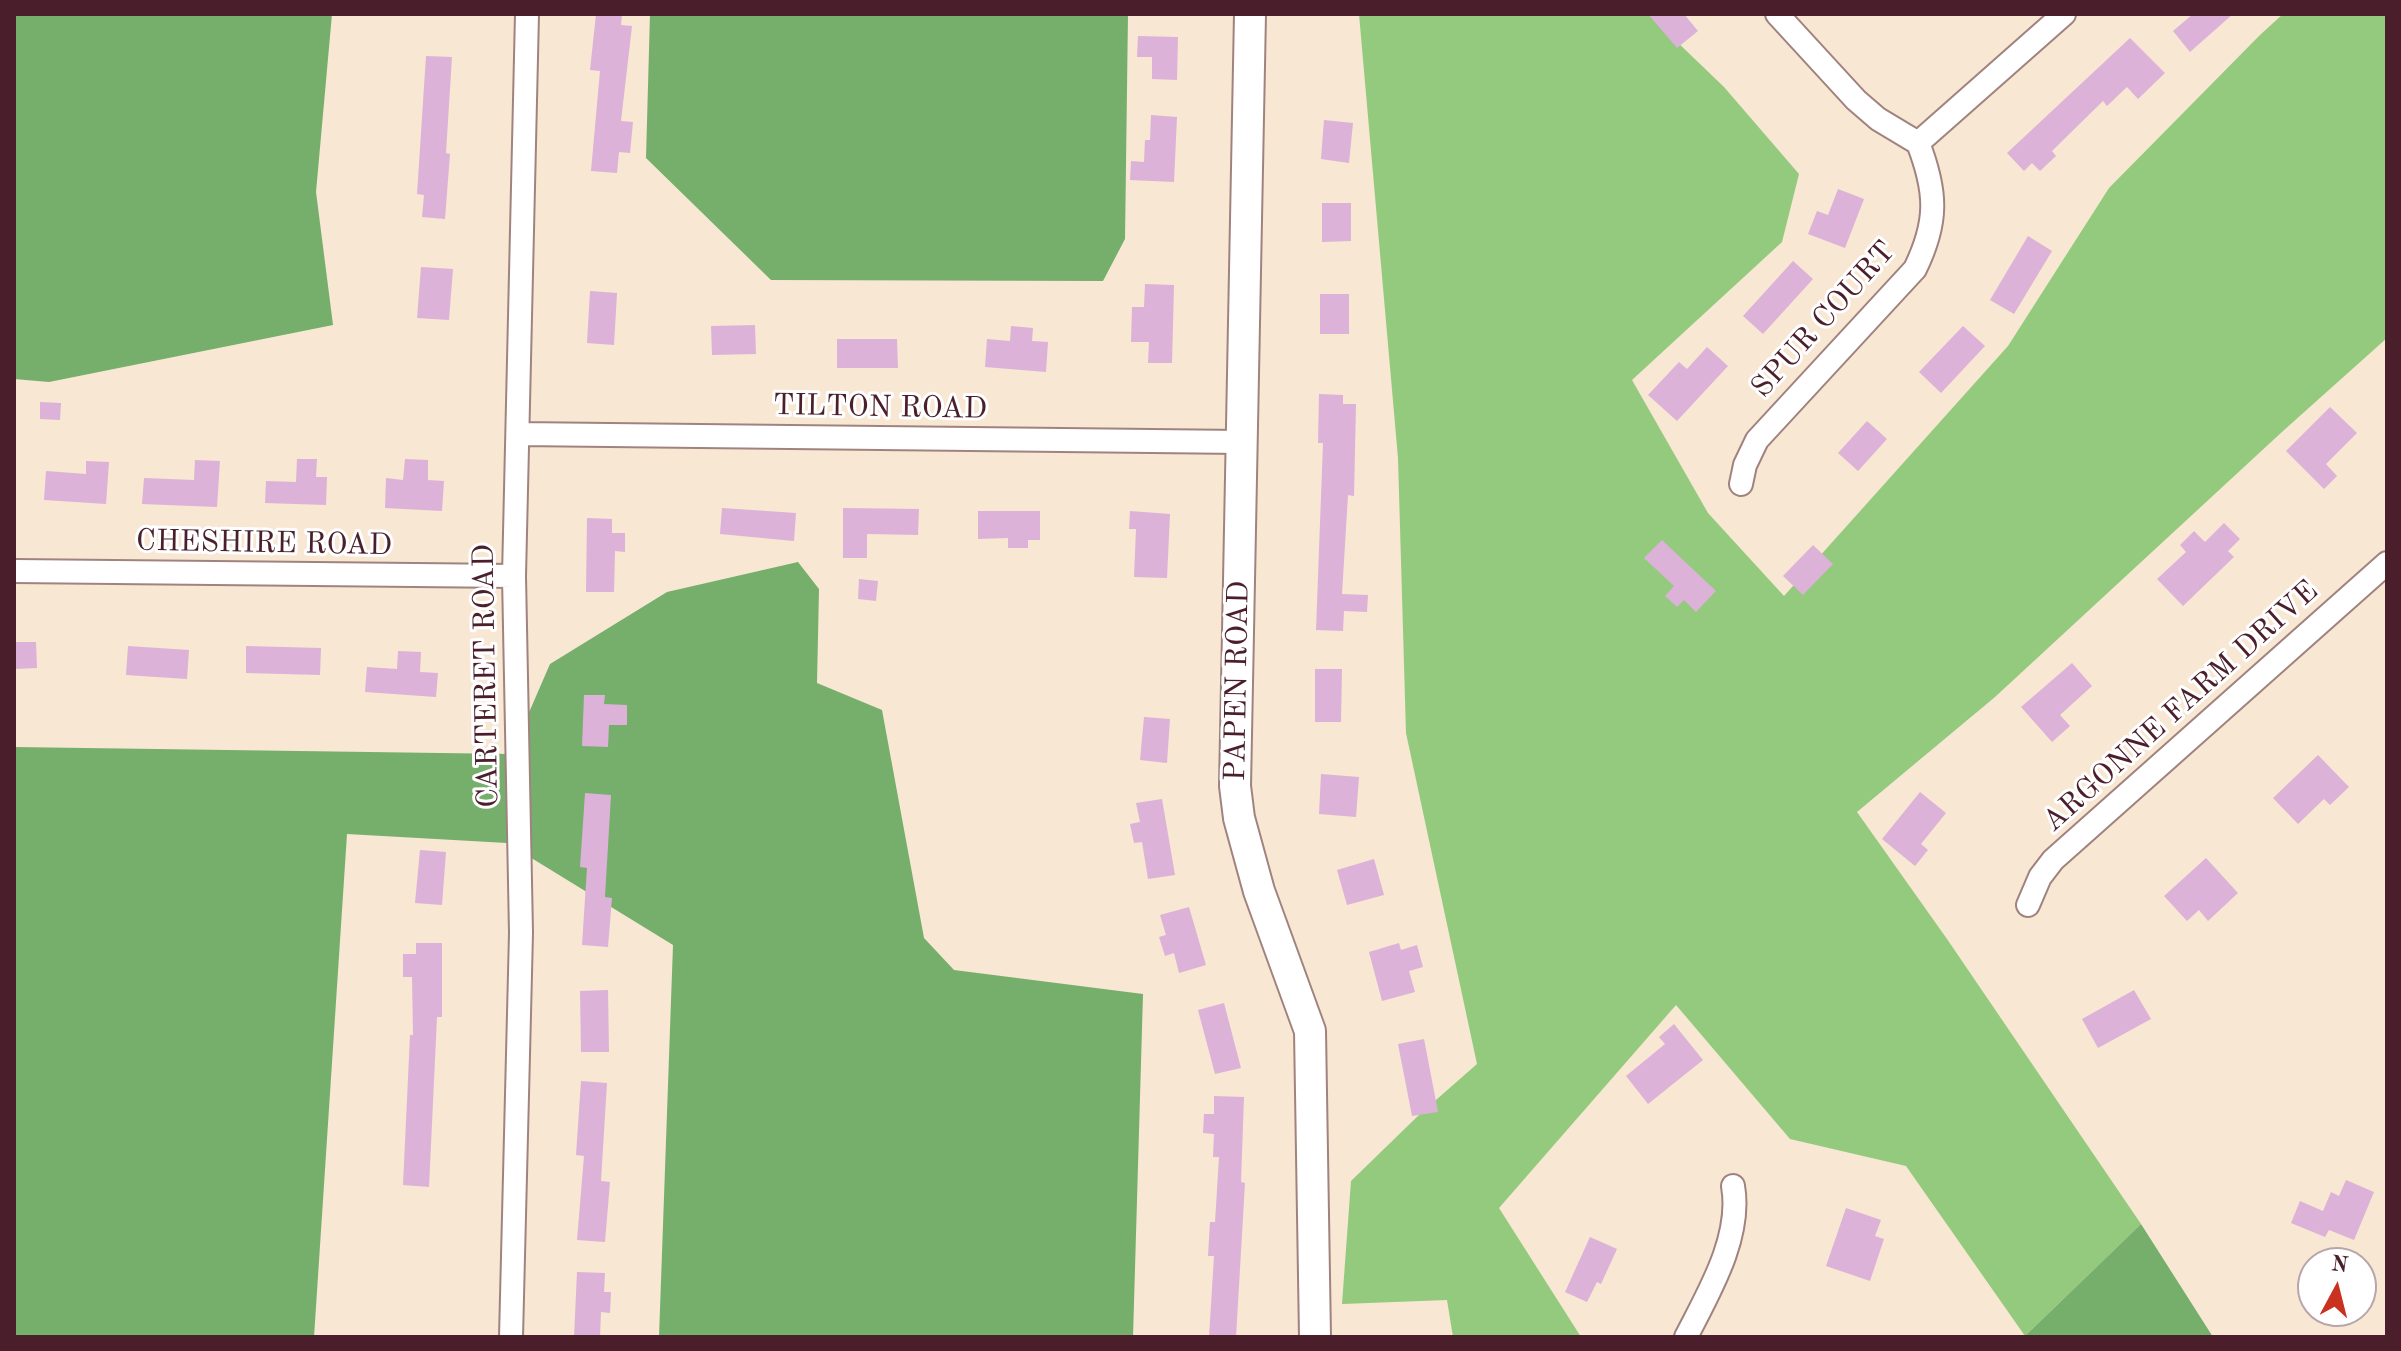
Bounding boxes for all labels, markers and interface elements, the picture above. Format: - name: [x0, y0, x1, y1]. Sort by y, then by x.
- street label: SPUR COURT: [1744, 234, 1904, 406]
- street label: TILTON ROAD: [773, 388, 987, 428]
- street label: CHESHIRE ROAD: [136, 524, 392, 564]
- street label: CARTERET ROAD: [467, 544, 507, 808]
- street label: ARGONNE FARM DRIVE: [2036, 574, 2326, 840]
- street label: PAPEN ROAD: [1218, 580, 1258, 782]
- north arrow: [2297, 1247, 2377, 1327]
- text: N: [2330, 1253, 2349, 1277]

